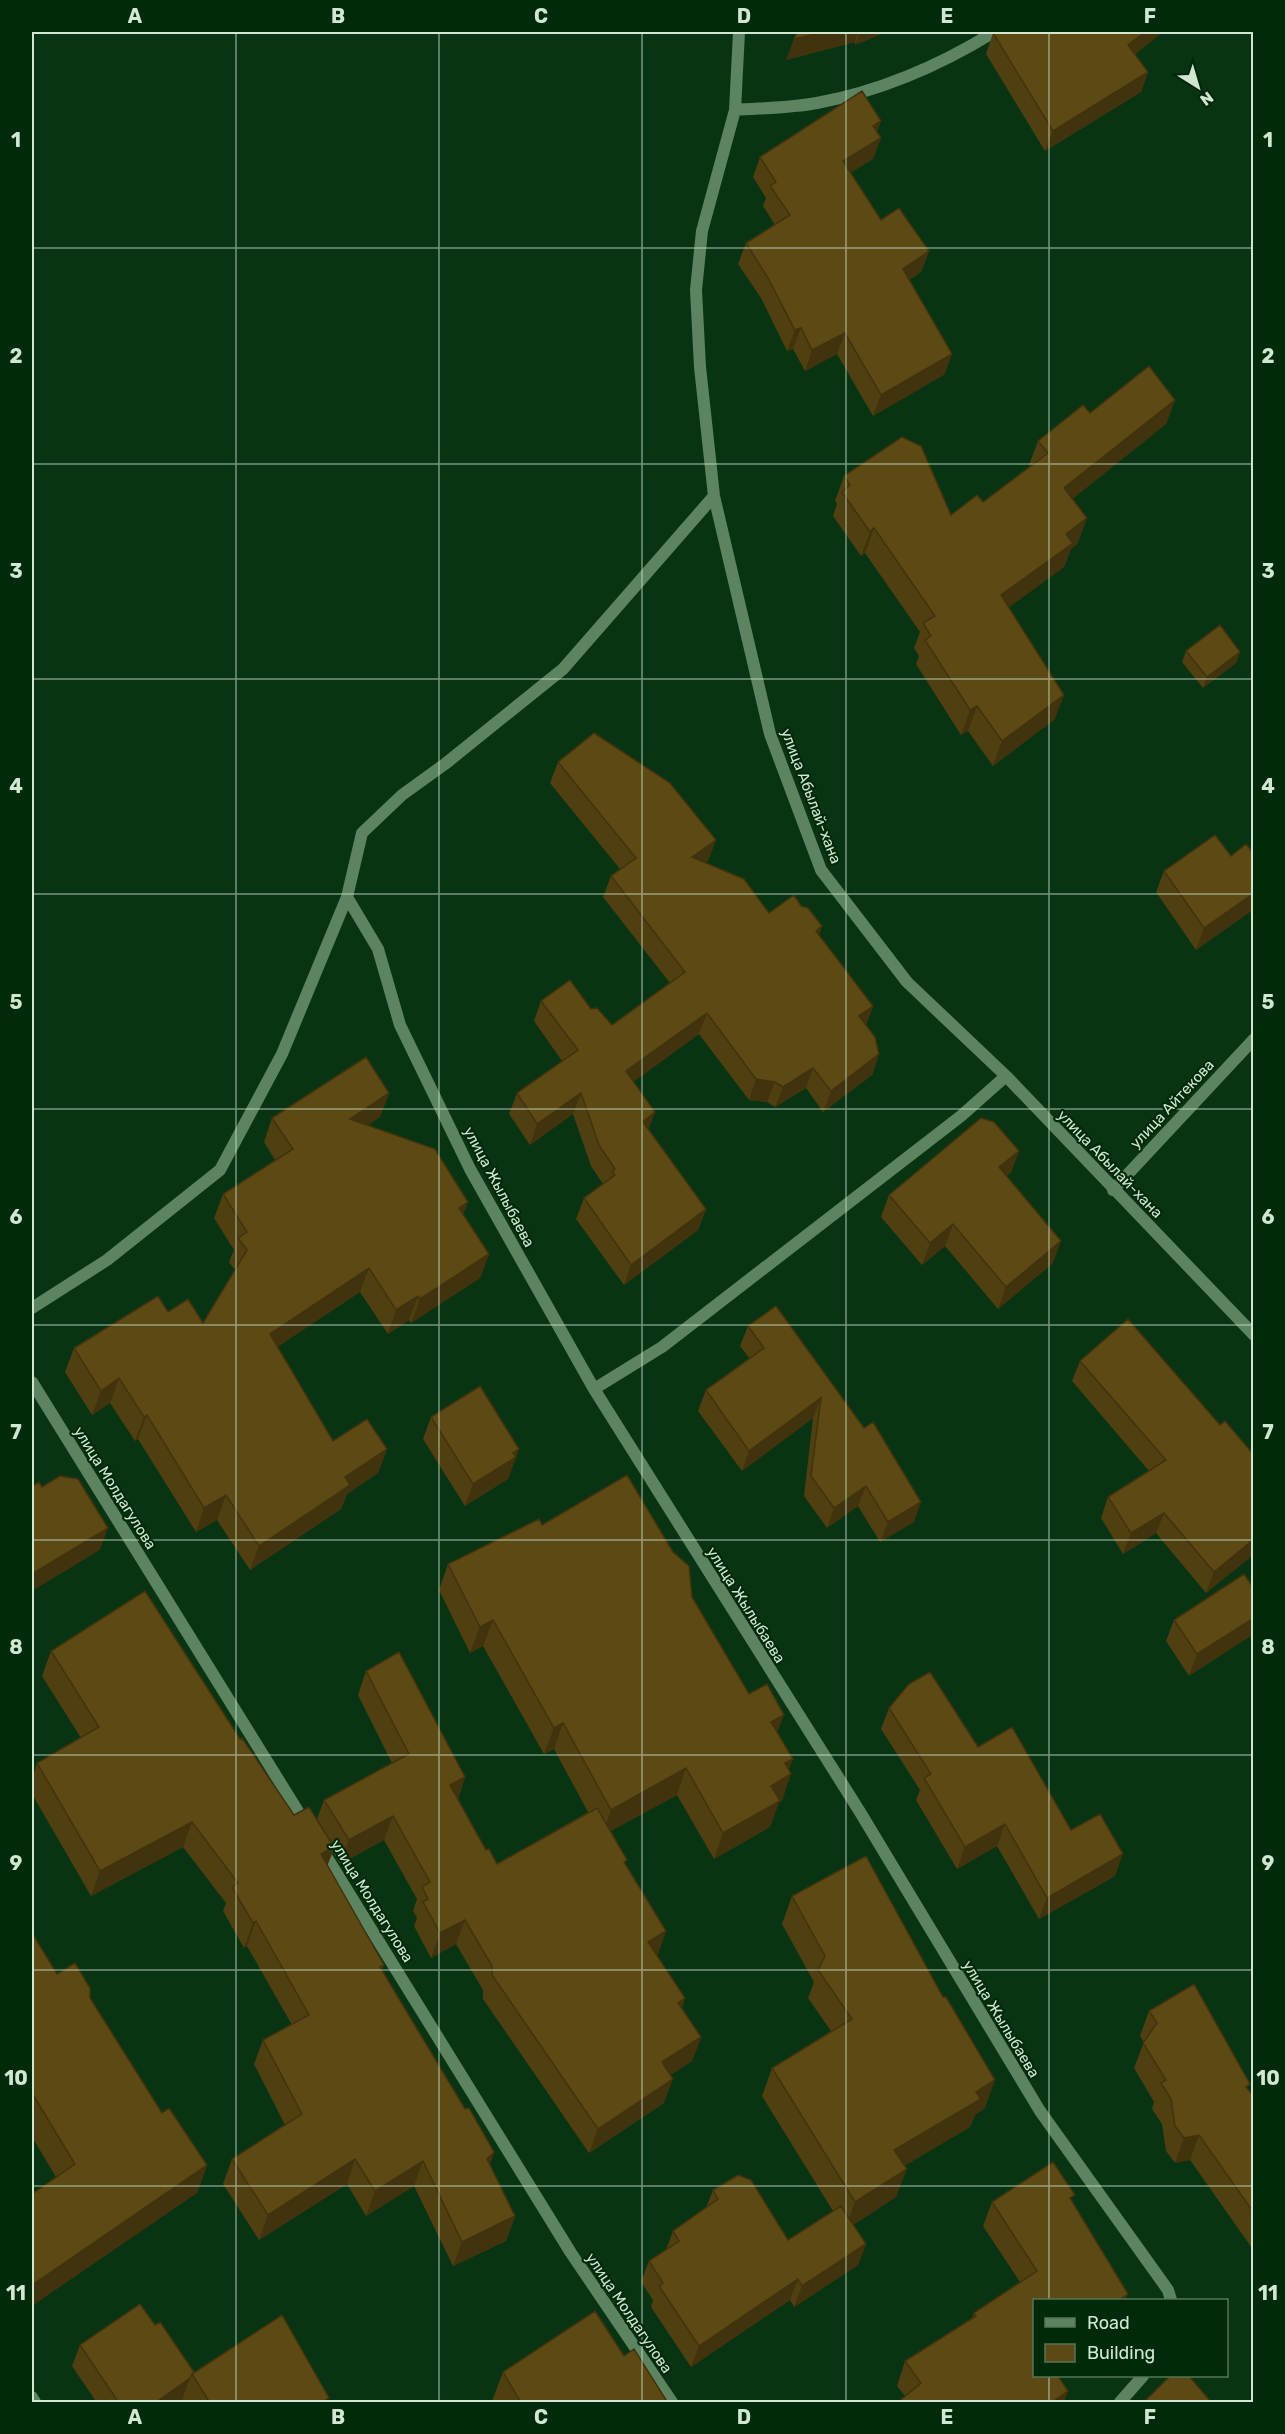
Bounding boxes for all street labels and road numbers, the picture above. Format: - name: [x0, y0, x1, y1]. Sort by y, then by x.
- street label: улица Абылай-хана: [777, 726, 845, 866]
- street label: улица Айтекова: [1126, 1056, 1218, 1152]
- street label: улица Абылай-хана: [1054, 1106, 1166, 1222]
- street label: улица Жылыбаева: [460, 1124, 538, 1250]
- street label: улица Молдагулова: [70, 1423, 160, 1553]
- street label: улица Жылыбаева: [703, 1544, 789, 1666]
- street label: улица Молдагулова: [327, 1836, 417, 1966]
- street label: улица Жылыбаева: [959, 1957, 1043, 2081]
- street label: улица Молдагулова: [582, 2249, 676, 2377]

